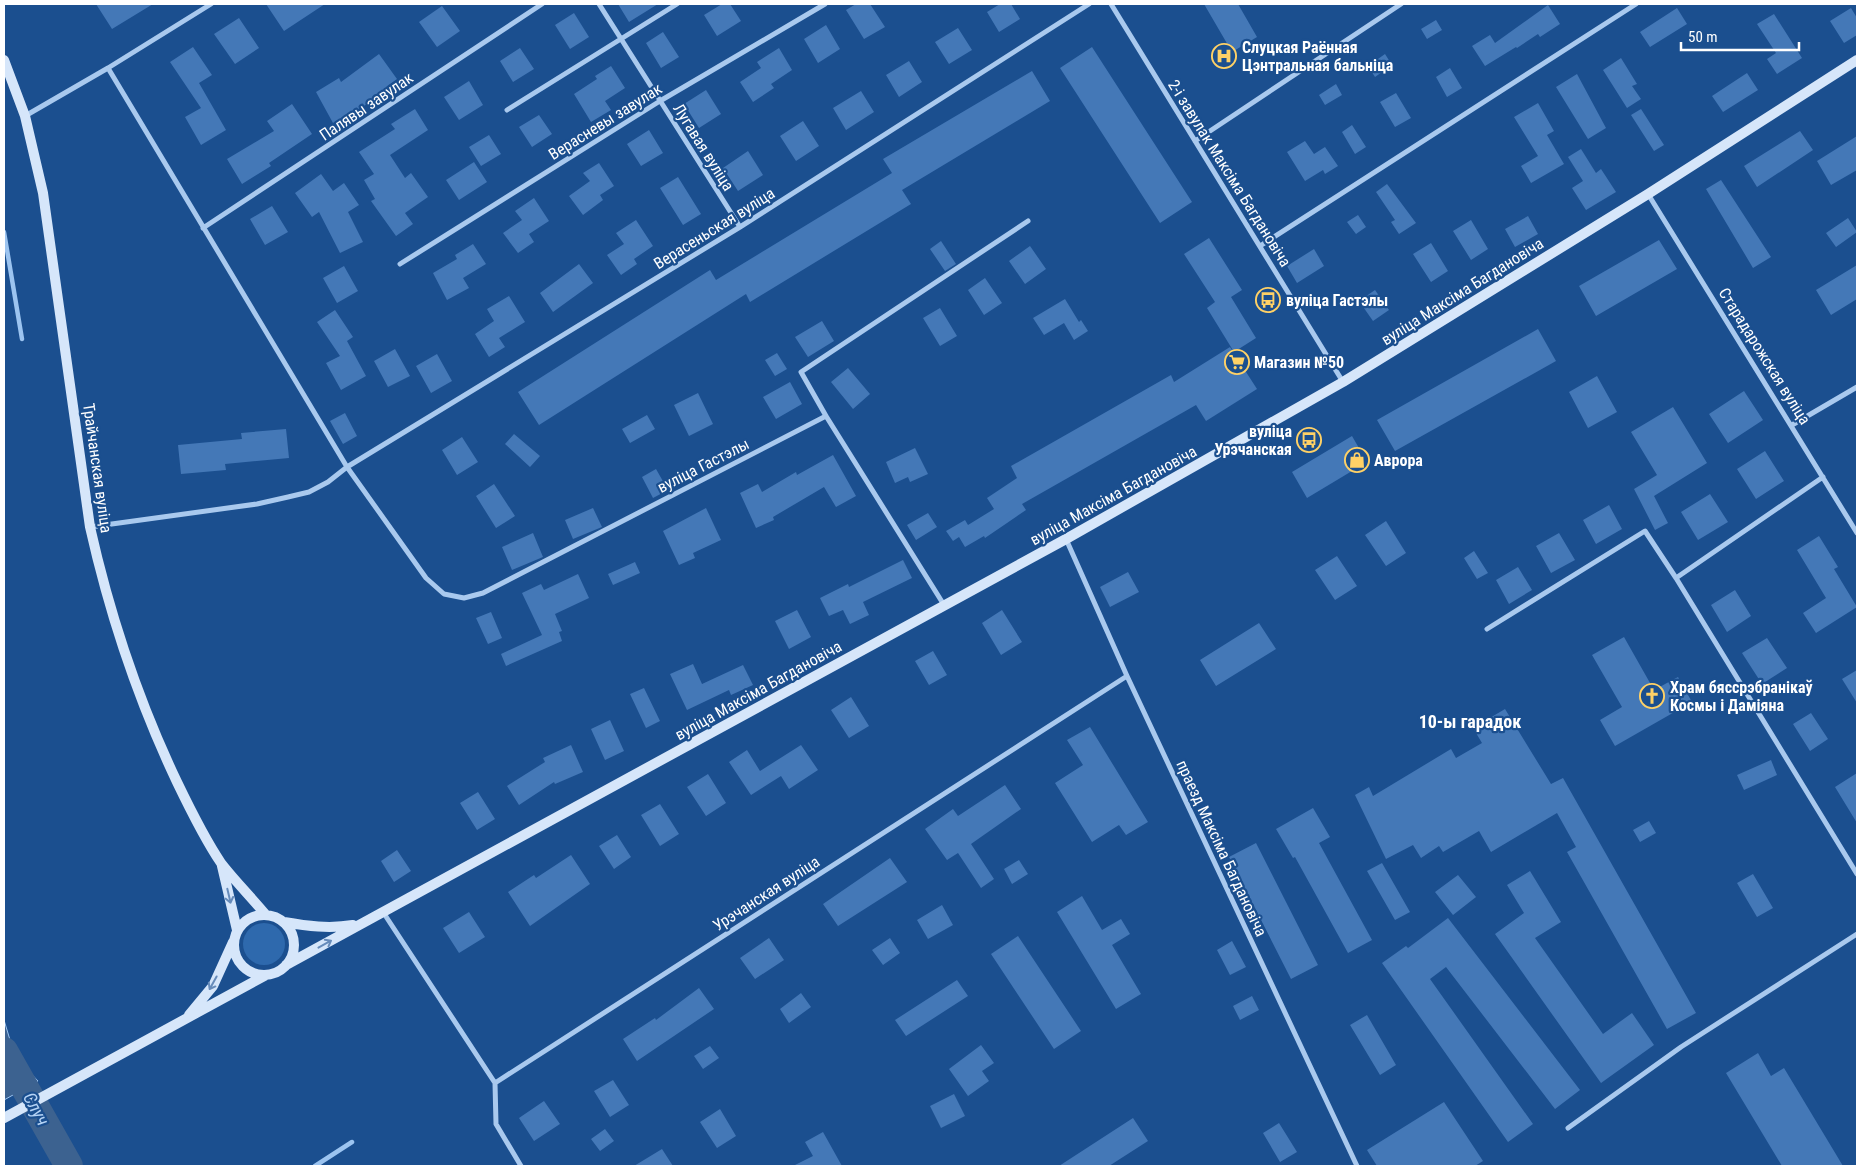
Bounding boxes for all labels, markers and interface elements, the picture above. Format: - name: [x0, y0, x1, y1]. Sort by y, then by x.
- scale bar: [1681, 20, 1798, 52]
- text: 50 m: [1688, 28, 1718, 46]
- place label: Слуцкая Раённая Цэнтральная бальніца: [1242, 38, 1394, 75]
- hospital icon: Слуцкая Раённая Цэнтральная бальніца: [1211, 43, 1237, 69]
- street label: Палявы завулак: [316, 68, 417, 145]
- street label: 2-і завулак Максіма Багдановіча: [1164, 76, 1295, 270]
- street label: Верасневы завулак: [545, 79, 666, 164]
- street label: Лугавая вуліца: [669, 100, 738, 194]
- street label: Верасеньская вуліца: [650, 184, 778, 273]
- street label: вуліца Максіма Багдановіча: [1378, 234, 1547, 349]
- street label: Старадарожская вуліца: [1715, 284, 1814, 428]
- bus stop icon: вуліца Гастэлы: [1255, 287, 1281, 313]
- place label: вуліца Гастэлы: [1286, 291, 1388, 310]
- supermarket icon: Магазин №50: [1224, 349, 1250, 375]
- place label: Магазин №50: [1254, 353, 1344, 372]
- street label: Трайчанская вуліца: [79, 402, 116, 534]
- place label: вуліца Урэчанская: [1214, 422, 1292, 459]
- bus stop icon: вуліца Урэчанская: [1296, 427, 1322, 453]
- street label: вуліца Гастэлы: [654, 434, 752, 497]
- street label: вуліца Максіма Багдановіча: [1027, 442, 1200, 549]
- shop icon: Аврора: [1344, 447, 1370, 473]
- place label: Аврора: [1374, 451, 1423, 470]
- street label: вуліца Максіма Багдановіча: [672, 637, 845, 744]
- place label: Храм бяссрэбранікаў Космы і Даміяна: [1670, 678, 1813, 715]
- church icon: Храм бяссрэбранікаў Космы і Даміяна: [1639, 683, 1665, 709]
- district label: 10-ы гарадок: [1419, 711, 1521, 732]
- street label: праезд Максіма Багдановіча: [1172, 757, 1271, 939]
- street label: Урэчанская вуліца: [709, 852, 823, 935]
- one-way arrow: [225, 888, 234, 904]
- one-way arrow: [317, 939, 332, 948]
- one-way arrow: [208, 976, 218, 991]
- water label: Случ: [19, 1089, 54, 1129]

